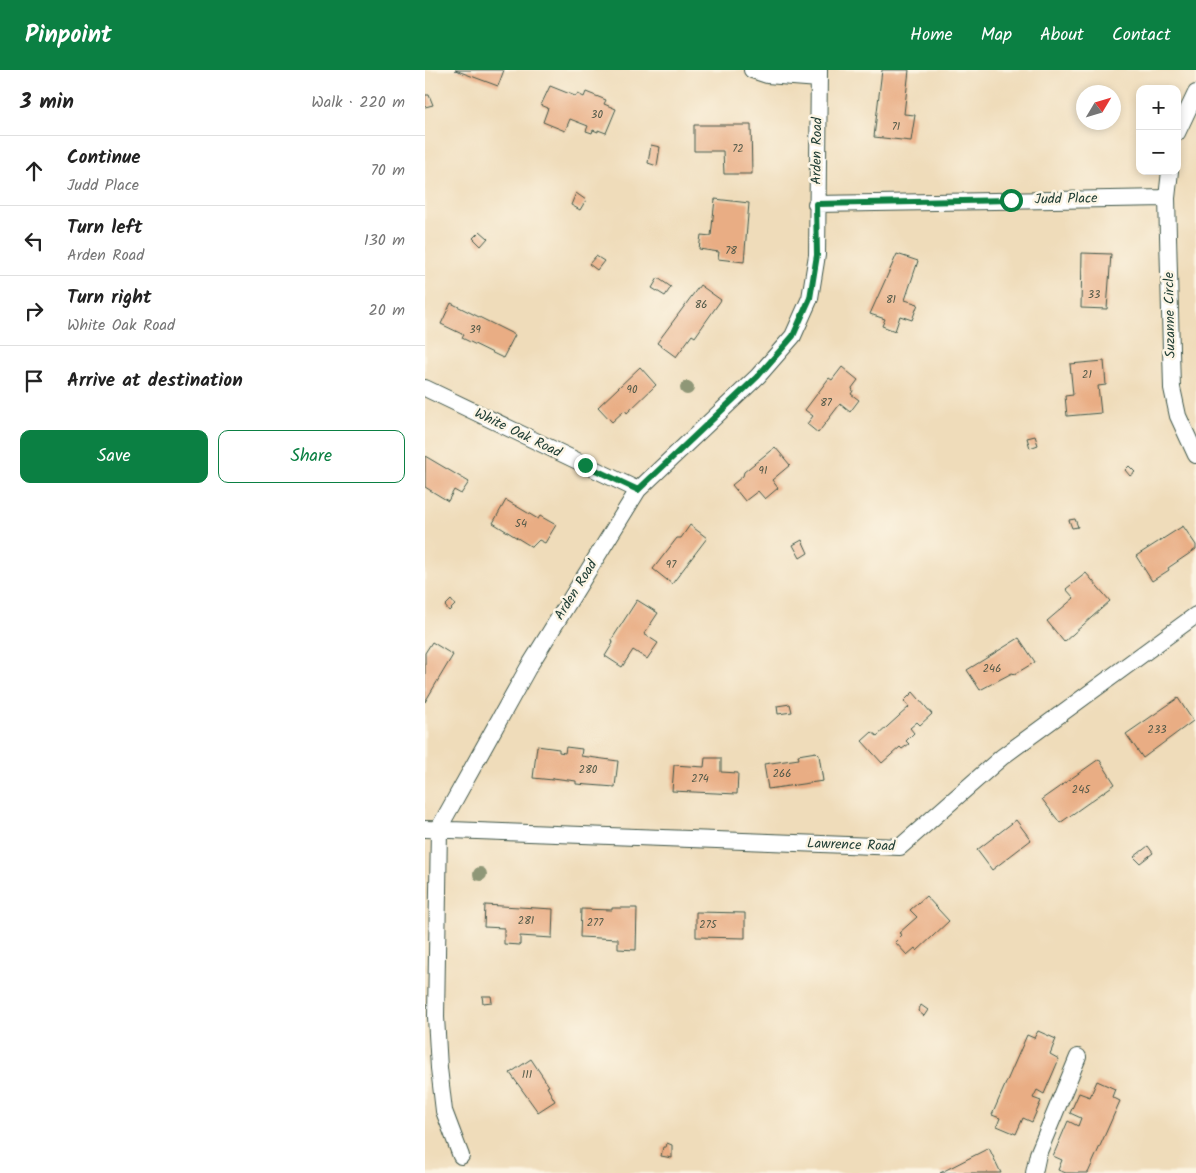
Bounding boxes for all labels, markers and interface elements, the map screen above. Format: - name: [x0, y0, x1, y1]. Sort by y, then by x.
- text: Pinpoint: [25, 16, 112, 55]
- text: Home: [910, 21, 953, 50]
- text: Map: [981, 21, 1012, 50]
- text: About: [1040, 21, 1084, 50]
- text: Contact: [1112, 21, 1171, 50]
- north arrow: [1076, 85, 1121, 130]
- map controls: [1136, 85, 1181, 175]
- button: +: [1136, 85, 1181, 130]
- text: 3 min: [20, 86, 74, 119]
- text: Walk · 220 m: [311, 90, 405, 115]
- house number: 30: [591, 106, 603, 124]
- street label: Arden Road: [805, 116, 829, 185]
- house number: 71: [892, 118, 900, 136]
- button: −: [1136, 130, 1181, 175]
- house number: 72: [732, 140, 744, 158]
- text: Continue: [67, 143, 140, 173]
- icon: ahead: [20, 157, 48, 185]
- text: 70 m: [370, 158, 405, 183]
- text: Judd Place: [67, 173, 139, 198]
- street label: Judd Place: [1034, 187, 1098, 211]
- route start: [1000, 189, 1023, 212]
- text: Turn left: [67, 213, 142, 243]
- icon: left: [20, 227, 48, 255]
- text: 130 m: [364, 228, 405, 253]
- house number: 78: [725, 242, 737, 260]
- text: Arden Road: [67, 243, 144, 268]
- street label: Suzanne Circle: [1158, 271, 1182, 358]
- text: Turn right: [67, 283, 152, 313]
- house number: 33: [1088, 286, 1100, 304]
- house number: 81: [886, 291, 896, 309]
- house number: 86: [695, 296, 707, 314]
- icon: right: [20, 297, 48, 325]
- text: 20 m: [369, 298, 405, 323]
- text: White Oak Road: [67, 313, 175, 338]
- house number: 39: [469, 321, 481, 339]
- text: Arrive at destination: [67, 366, 243, 396]
- house number: 21: [1082, 366, 1092, 384]
- icon: arrive: [20, 367, 48, 395]
- house number: 90: [627, 381, 638, 399]
- house number: 87: [820, 394, 833, 412]
- street label: White Oak Road: [471, 402, 566, 464]
- button: Save: [20, 430, 208, 483]
- button: Share: [218, 430, 405, 483]
- route end: [574, 454, 597, 477]
- house number: 91: [759, 462, 767, 480]
- house number: 54: [515, 515, 527, 533]
- street label: Arden Road: [549, 555, 604, 624]
- house number: 97: [666, 556, 677, 574]
- house number: 246: [983, 660, 1001, 678]
- house number: 233: [1148, 721, 1166, 739]
- house number: 280: [579, 761, 598, 779]
- house number: 266: [773, 765, 791, 783]
- house number: 274: [691, 770, 709, 788]
- house number: 245: [1072, 781, 1091, 799]
- street label: Lawrence Road: [807, 832, 896, 858]
- house number: 281: [518, 912, 534, 930]
- house number: 277: [587, 914, 604, 932]
- house number: 275: [699, 916, 718, 934]
- house number: 111: [522, 1066, 532, 1084]

